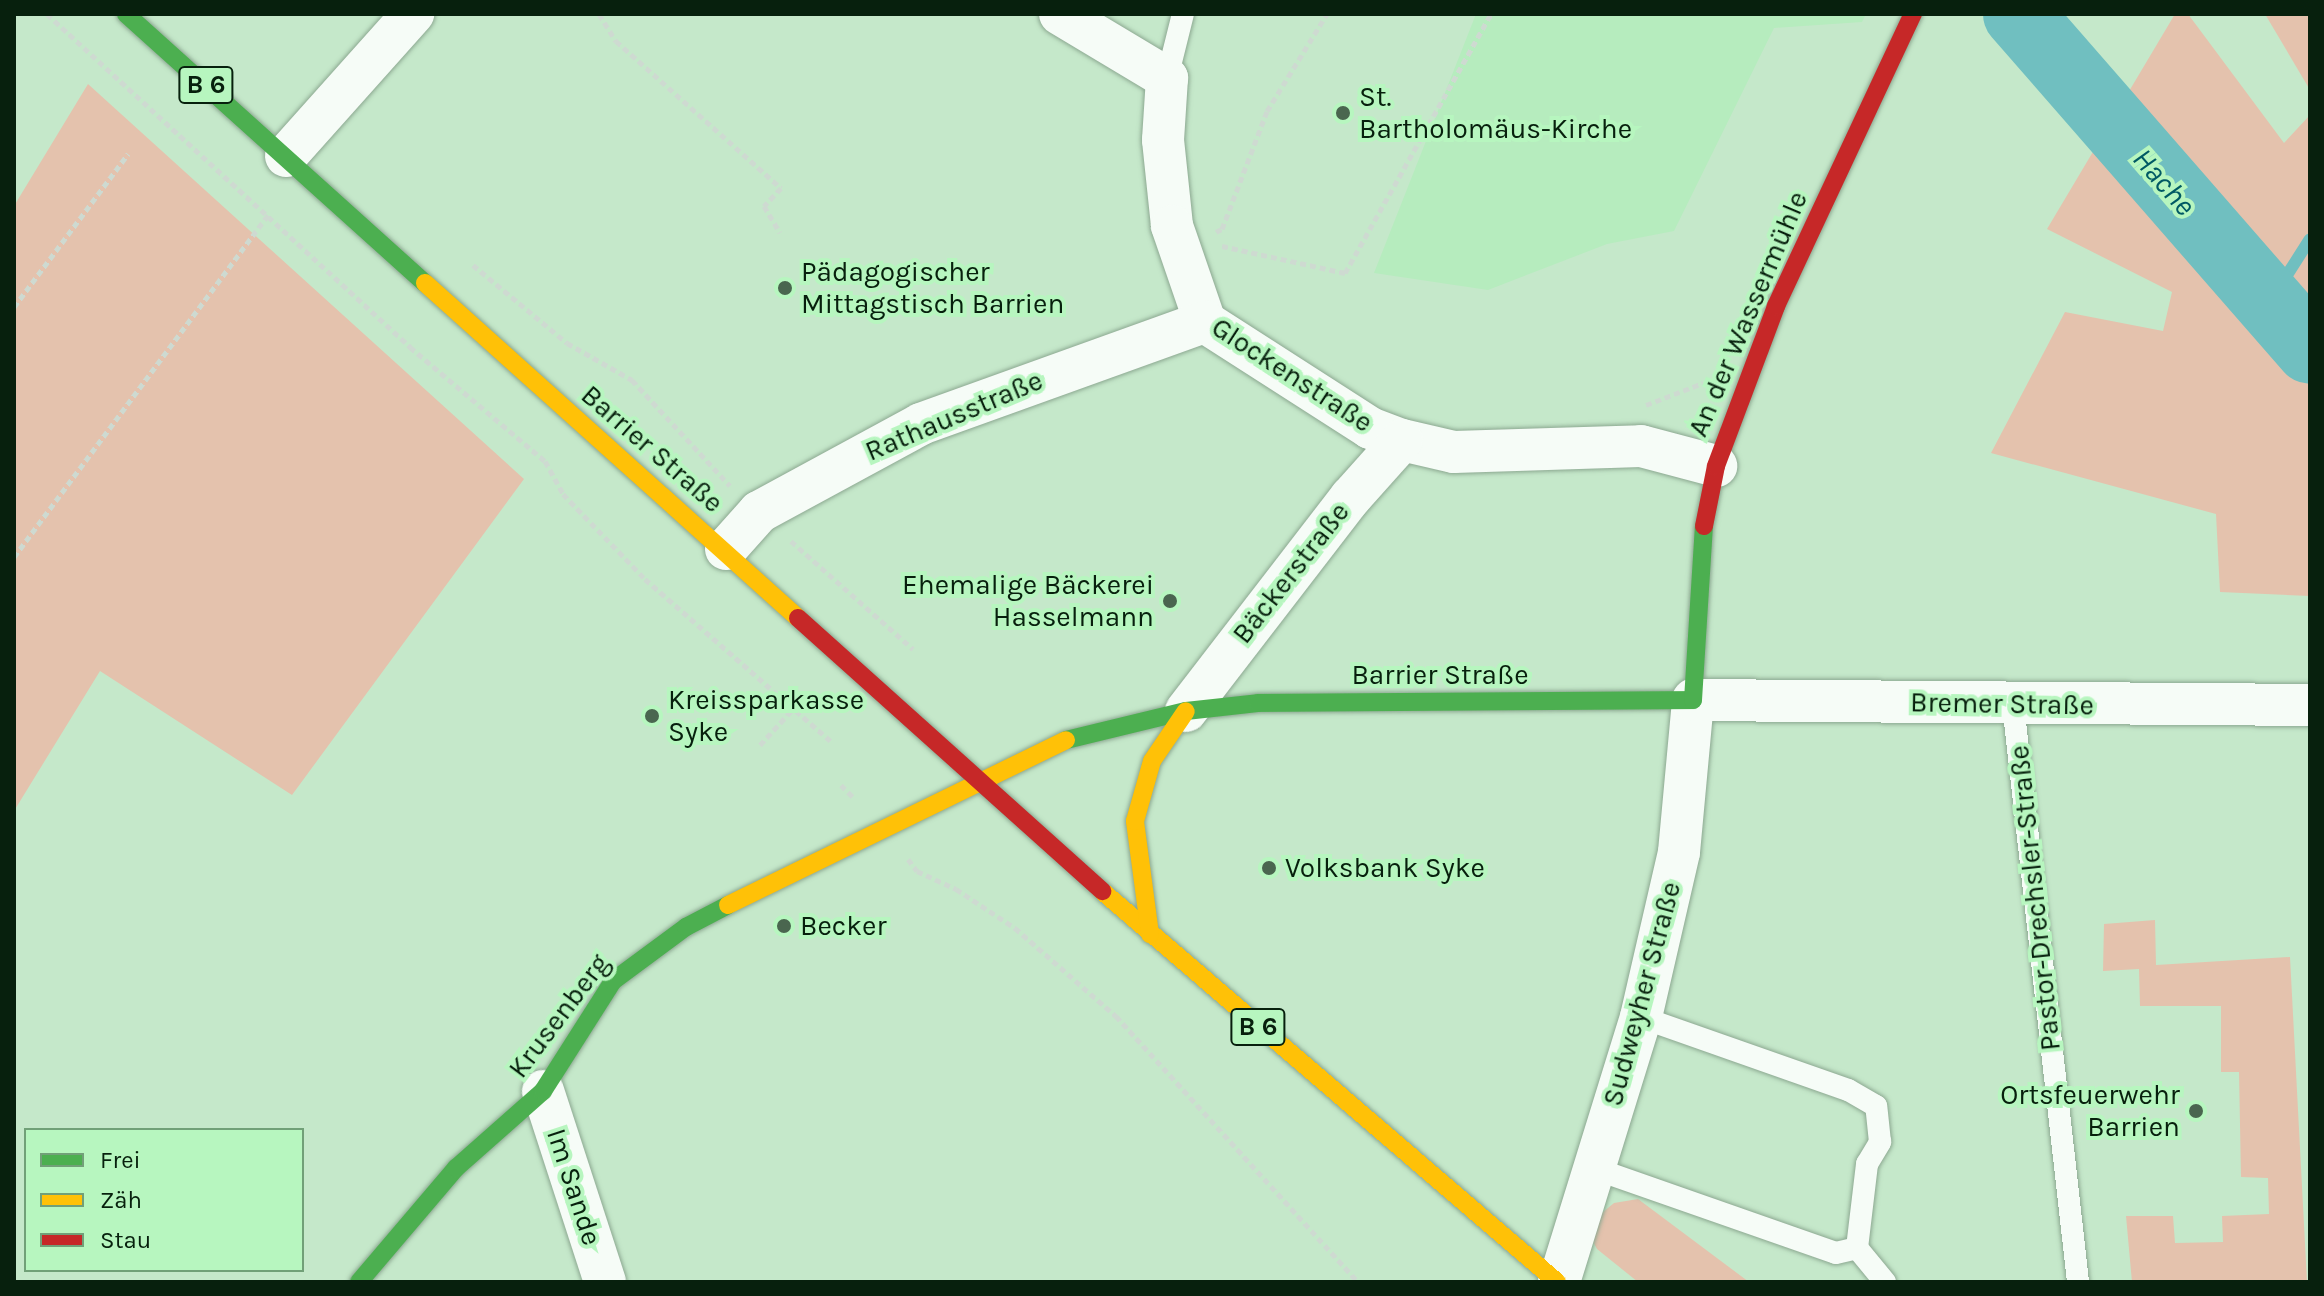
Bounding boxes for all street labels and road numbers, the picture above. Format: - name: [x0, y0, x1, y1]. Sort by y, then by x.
- road number: B 6: [178, 63, 234, 107]
- street label: An der Wassermühle: [1681, 186, 1815, 442]
- street label: Glockenstraße: [1205, 311, 1379, 439]
- street label: Rathausstraße: [860, 364, 1048, 468]
- street label: Barrier Straße: [574, 378, 730, 520]
- street label: Bäckerstraße: [1225, 496, 1357, 650]
- street label: Barrier Straße: [1351, 658, 1529, 692]
- street label: Bremer Straße: [1910, 686, 2094, 722]
- street label: Pastor-Drechsler-Straße: [2002, 744, 2068, 1052]
- street label: Sudweyher Straße: [1596, 878, 1688, 1110]
- street label: Krusenberg: [501, 947, 617, 1085]
- road number: B 6: [1230, 1005, 1286, 1049]
- street label: Im Sande: [539, 1124, 609, 1250]

